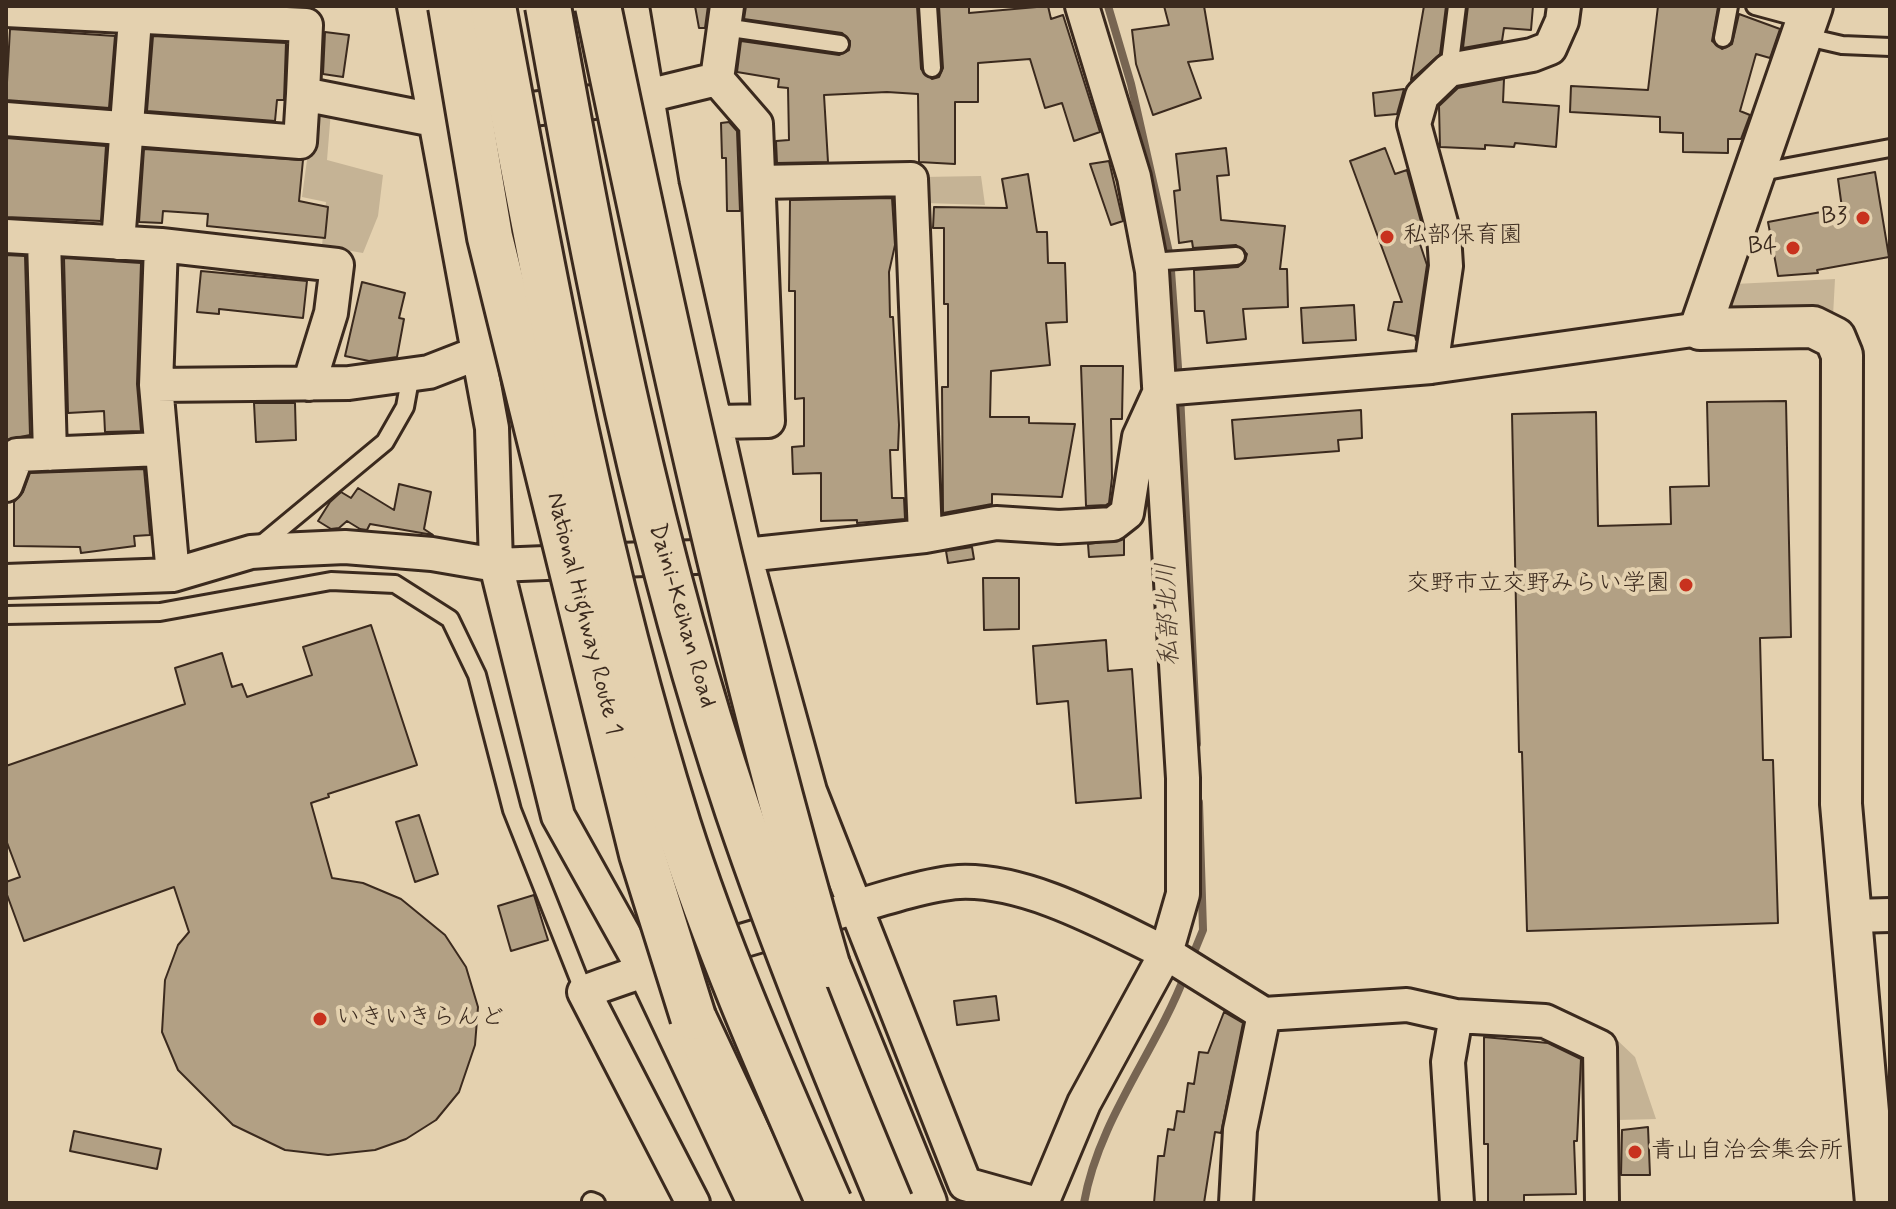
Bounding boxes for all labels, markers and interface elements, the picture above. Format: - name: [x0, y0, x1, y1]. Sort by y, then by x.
- place label: B3: [1821, 204, 1847, 232]
- marker: B3: [1854, 209, 1872, 227]
- place label: 私部保育園: [1403, 223, 1523, 251]
- marker: 私部保育園: [1378, 228, 1396, 246]
- place label: B4: [1748, 234, 1777, 262]
- marker: B4: [1784, 239, 1802, 257]
- street label: National Highway Route 1: [539, 490, 627, 738]
- street label: Daini-Keihan Road: [641, 521, 721, 711]
- water label: 私部北川: [1153, 561, 1187, 667]
- place label: 交野市立交野みらい学園: [1406, 571, 1670, 599]
- marker: 交野市立交野みらい学園: [1677, 576, 1695, 594]
- place label: いきいきらんど: [336, 1005, 504, 1033]
- marker: いきいきらんど: [311, 1010, 329, 1028]
- place label: 青山自治会集会所: [1651, 1138, 1843, 1166]
- marker: 青山自治会集会所: [1626, 1143, 1644, 1161]

